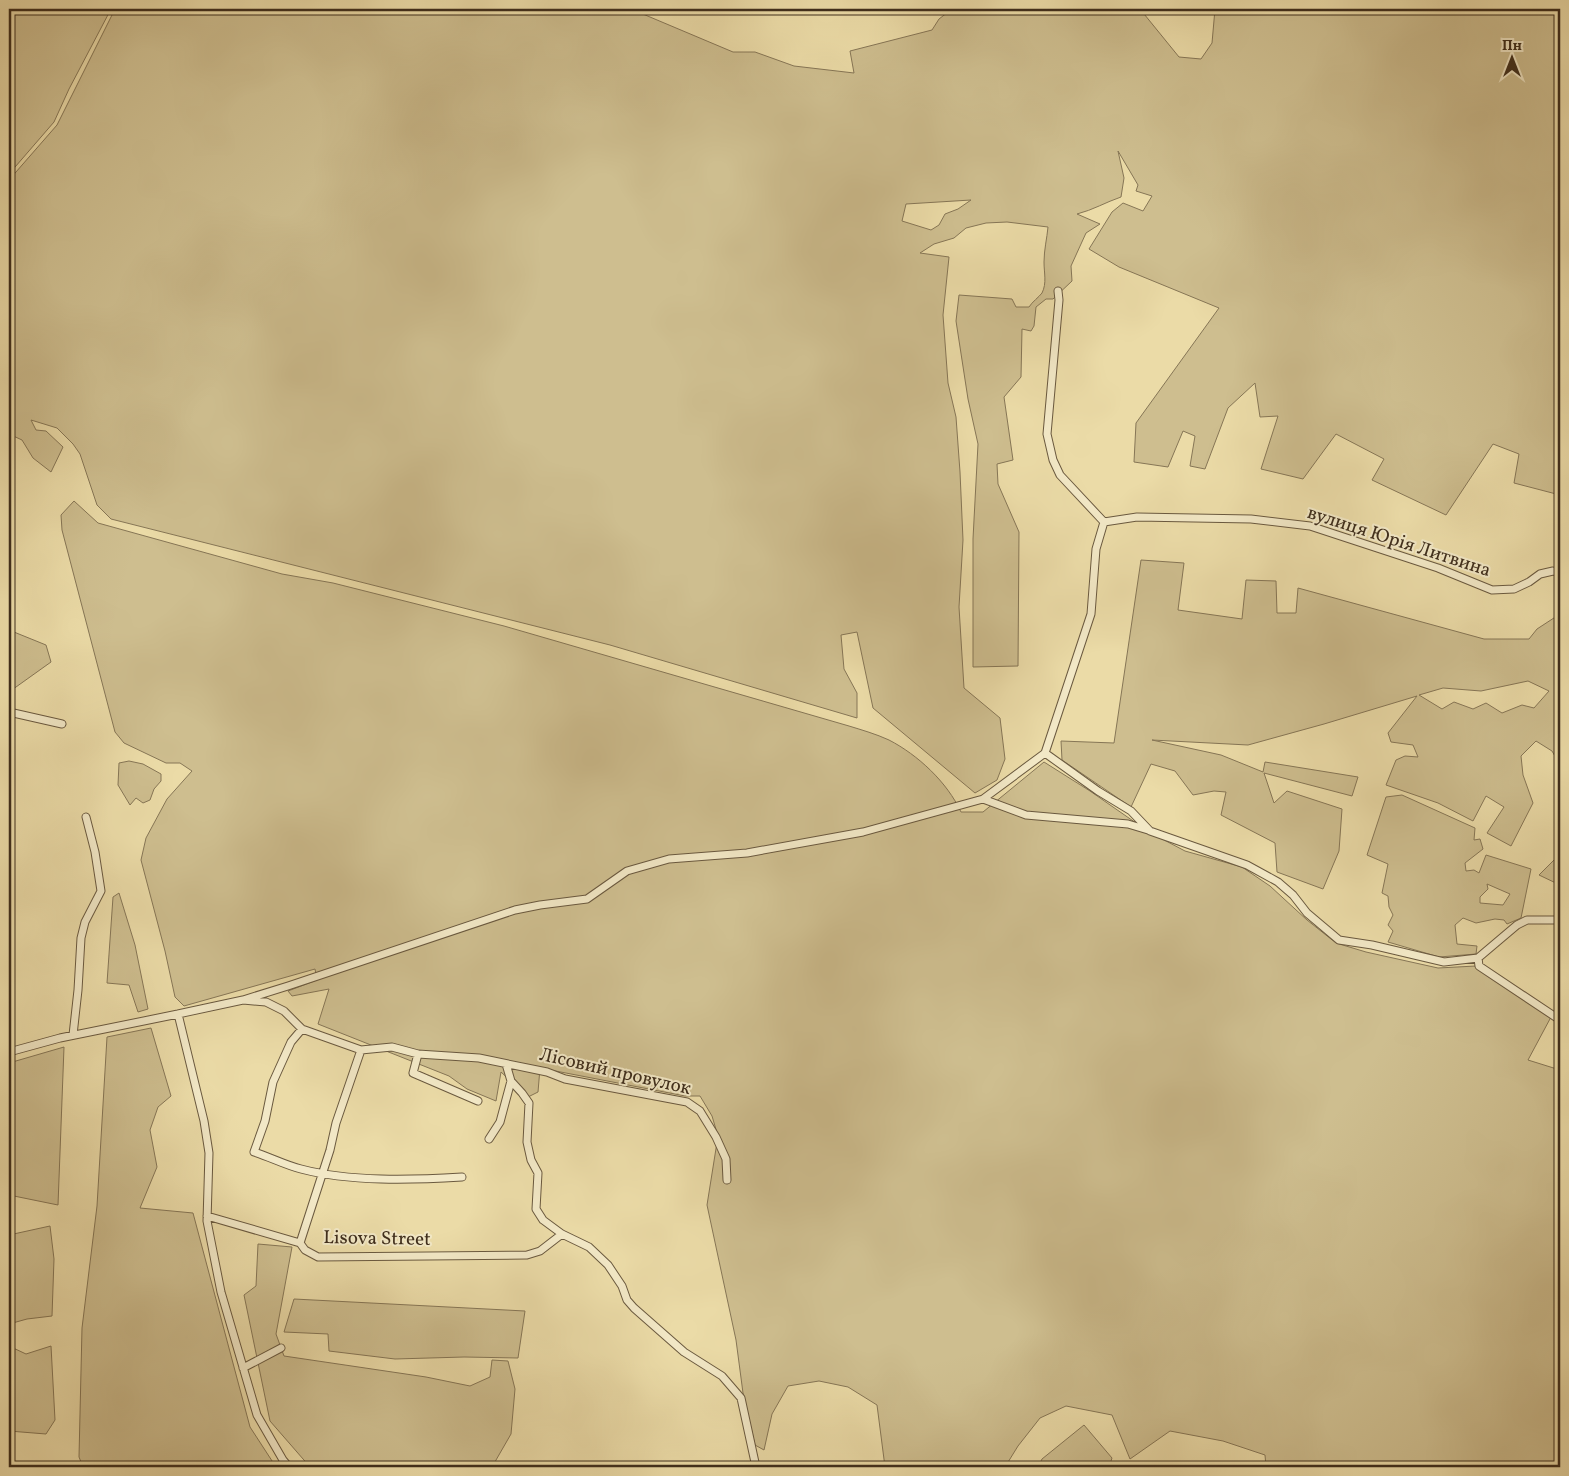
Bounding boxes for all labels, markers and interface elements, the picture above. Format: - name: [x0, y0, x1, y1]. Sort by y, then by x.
- north arrow: [1486, 32, 1536, 82]
- text: Пн: [1502, 37, 1522, 56]
- street label: вулиця Юрія Литвина: [1304, 500, 1494, 584]
- street label: Лісовий провулок: [537, 1042, 693, 1102]
- street label: Lisova Street: [323, 1225, 431, 1253]

